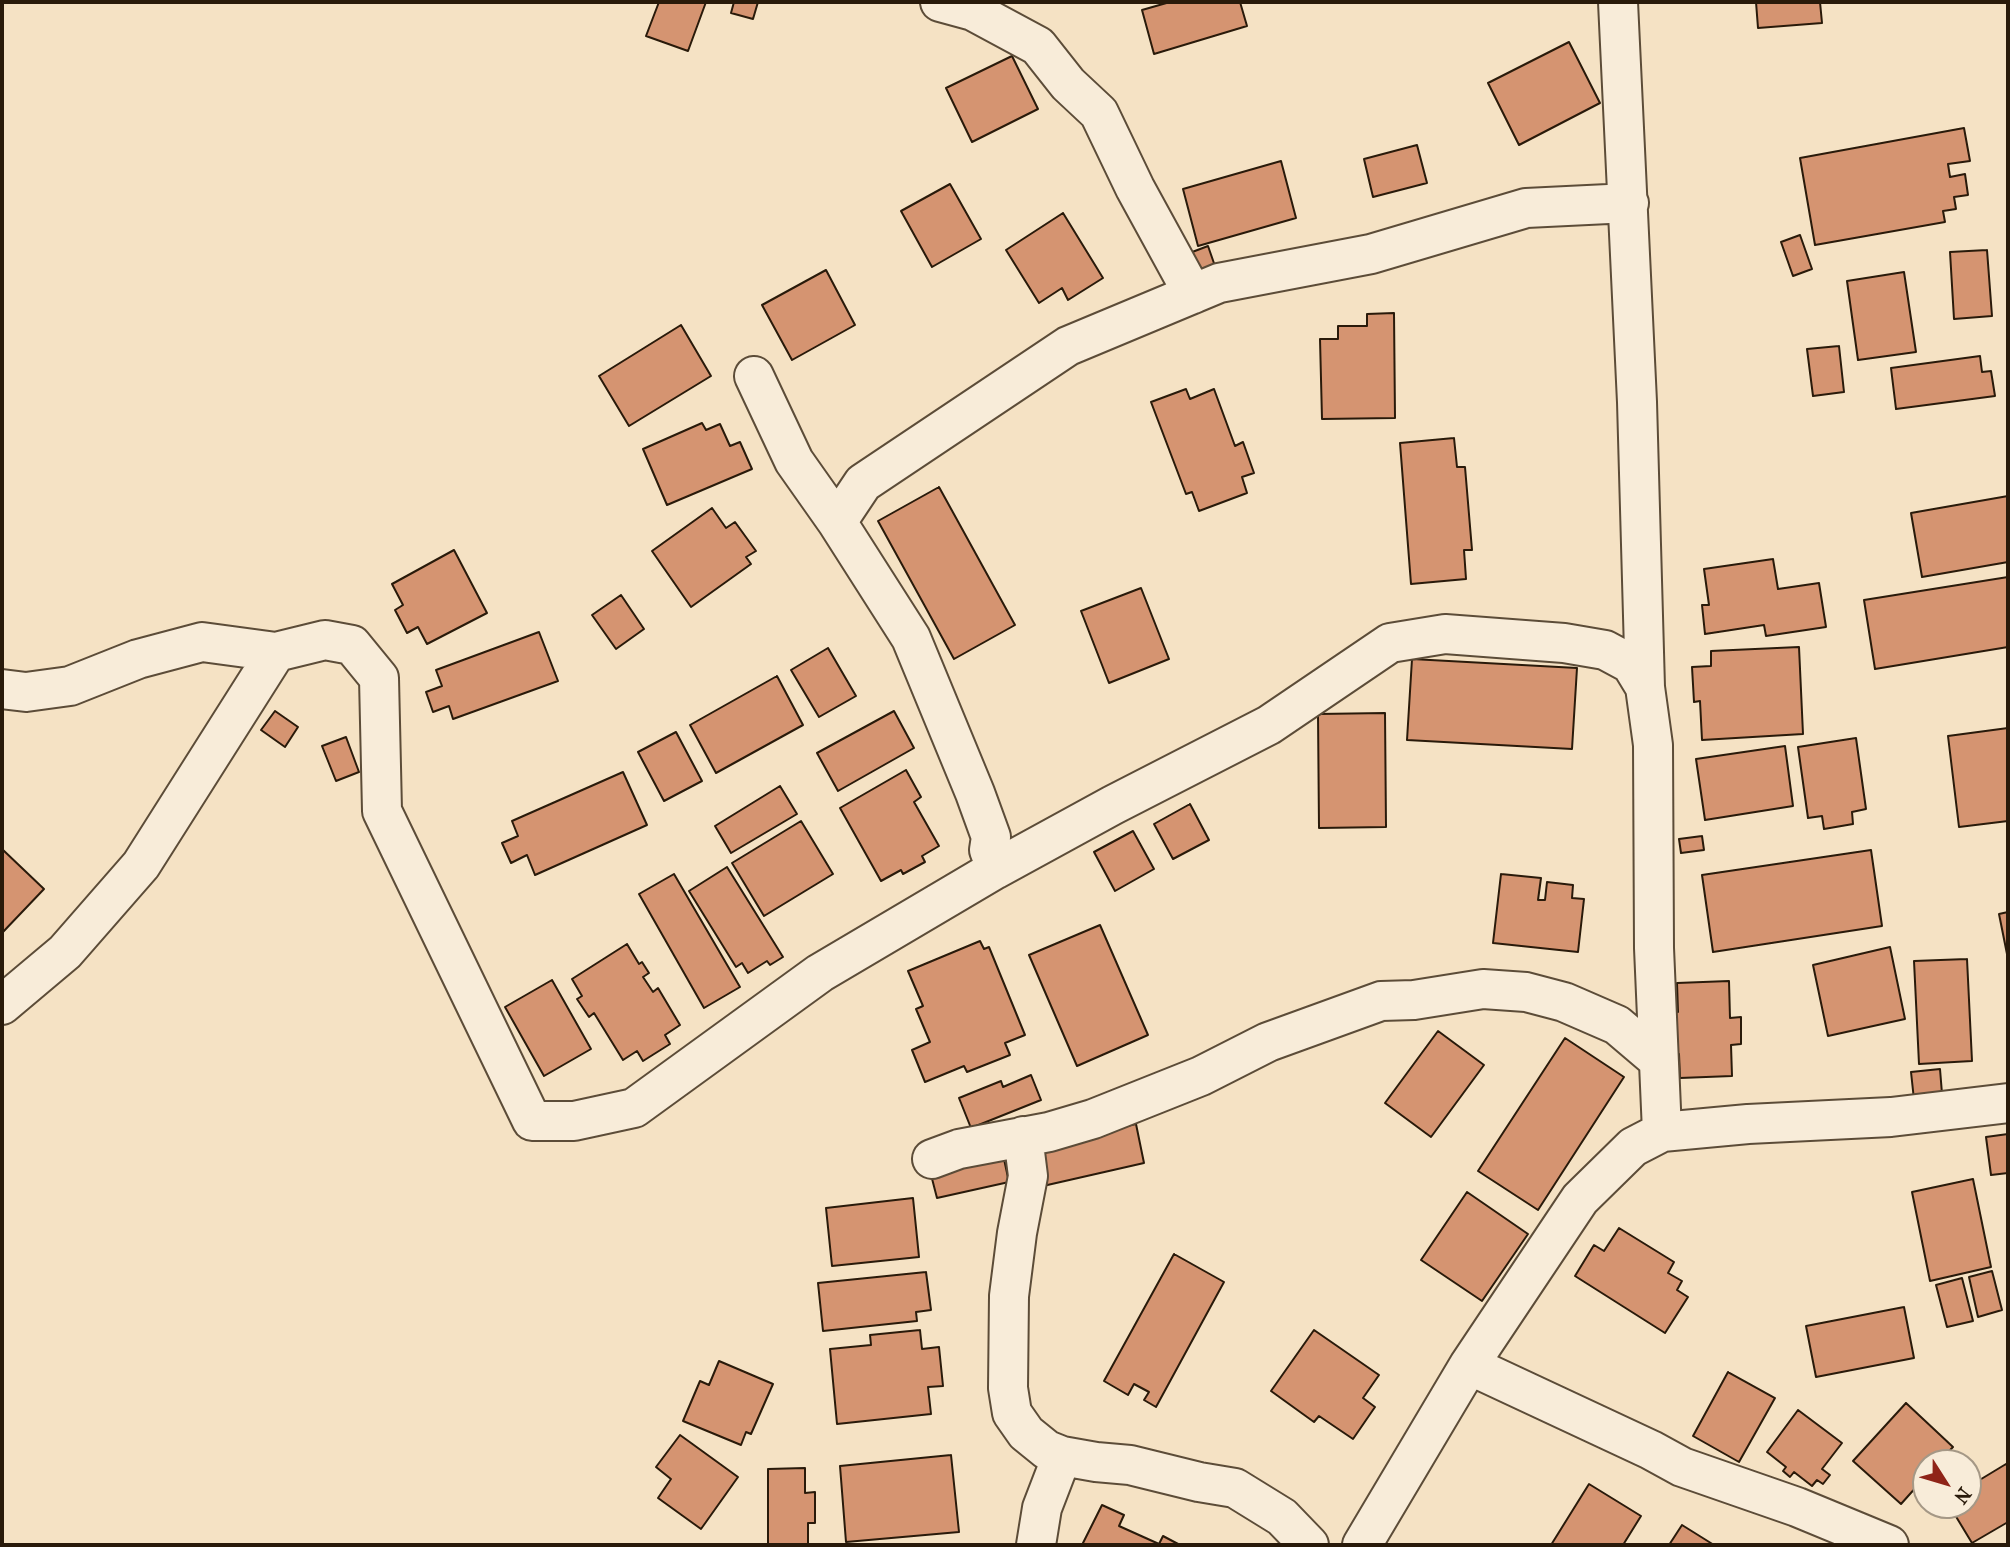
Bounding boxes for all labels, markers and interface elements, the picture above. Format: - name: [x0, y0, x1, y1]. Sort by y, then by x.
- north arrow: [1912, 1449, 1982, 1519]
- text: N: [1949, 1483, 1975, 1508]

